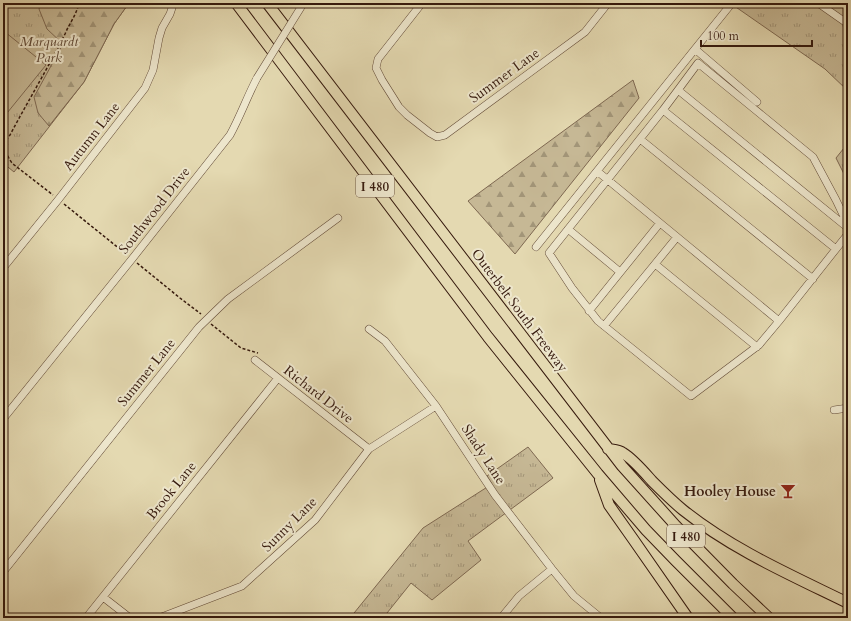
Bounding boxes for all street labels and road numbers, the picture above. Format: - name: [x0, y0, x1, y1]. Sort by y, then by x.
- street label: Summer Lane: [465, 43, 543, 107]
- street label: Autumn Lane: [59, 98, 124, 175]
- street label: Southwood Drive: [114, 163, 194, 258]
- road number: I 480: [356, 175, 394, 197]
- street label: Outerbelt South Freeway: [467, 245, 573, 376]
- street label: Summer Lane: [113, 334, 180, 410]
- street label: Richard Drive: [280, 361, 358, 428]
- street label: Shady Lane: [457, 420, 510, 488]
- street label: Brook Lane: [142, 457, 201, 523]
- street label: Sunny Lane: [258, 493, 321, 556]
- road number: I 480: [667, 525, 705, 547]

